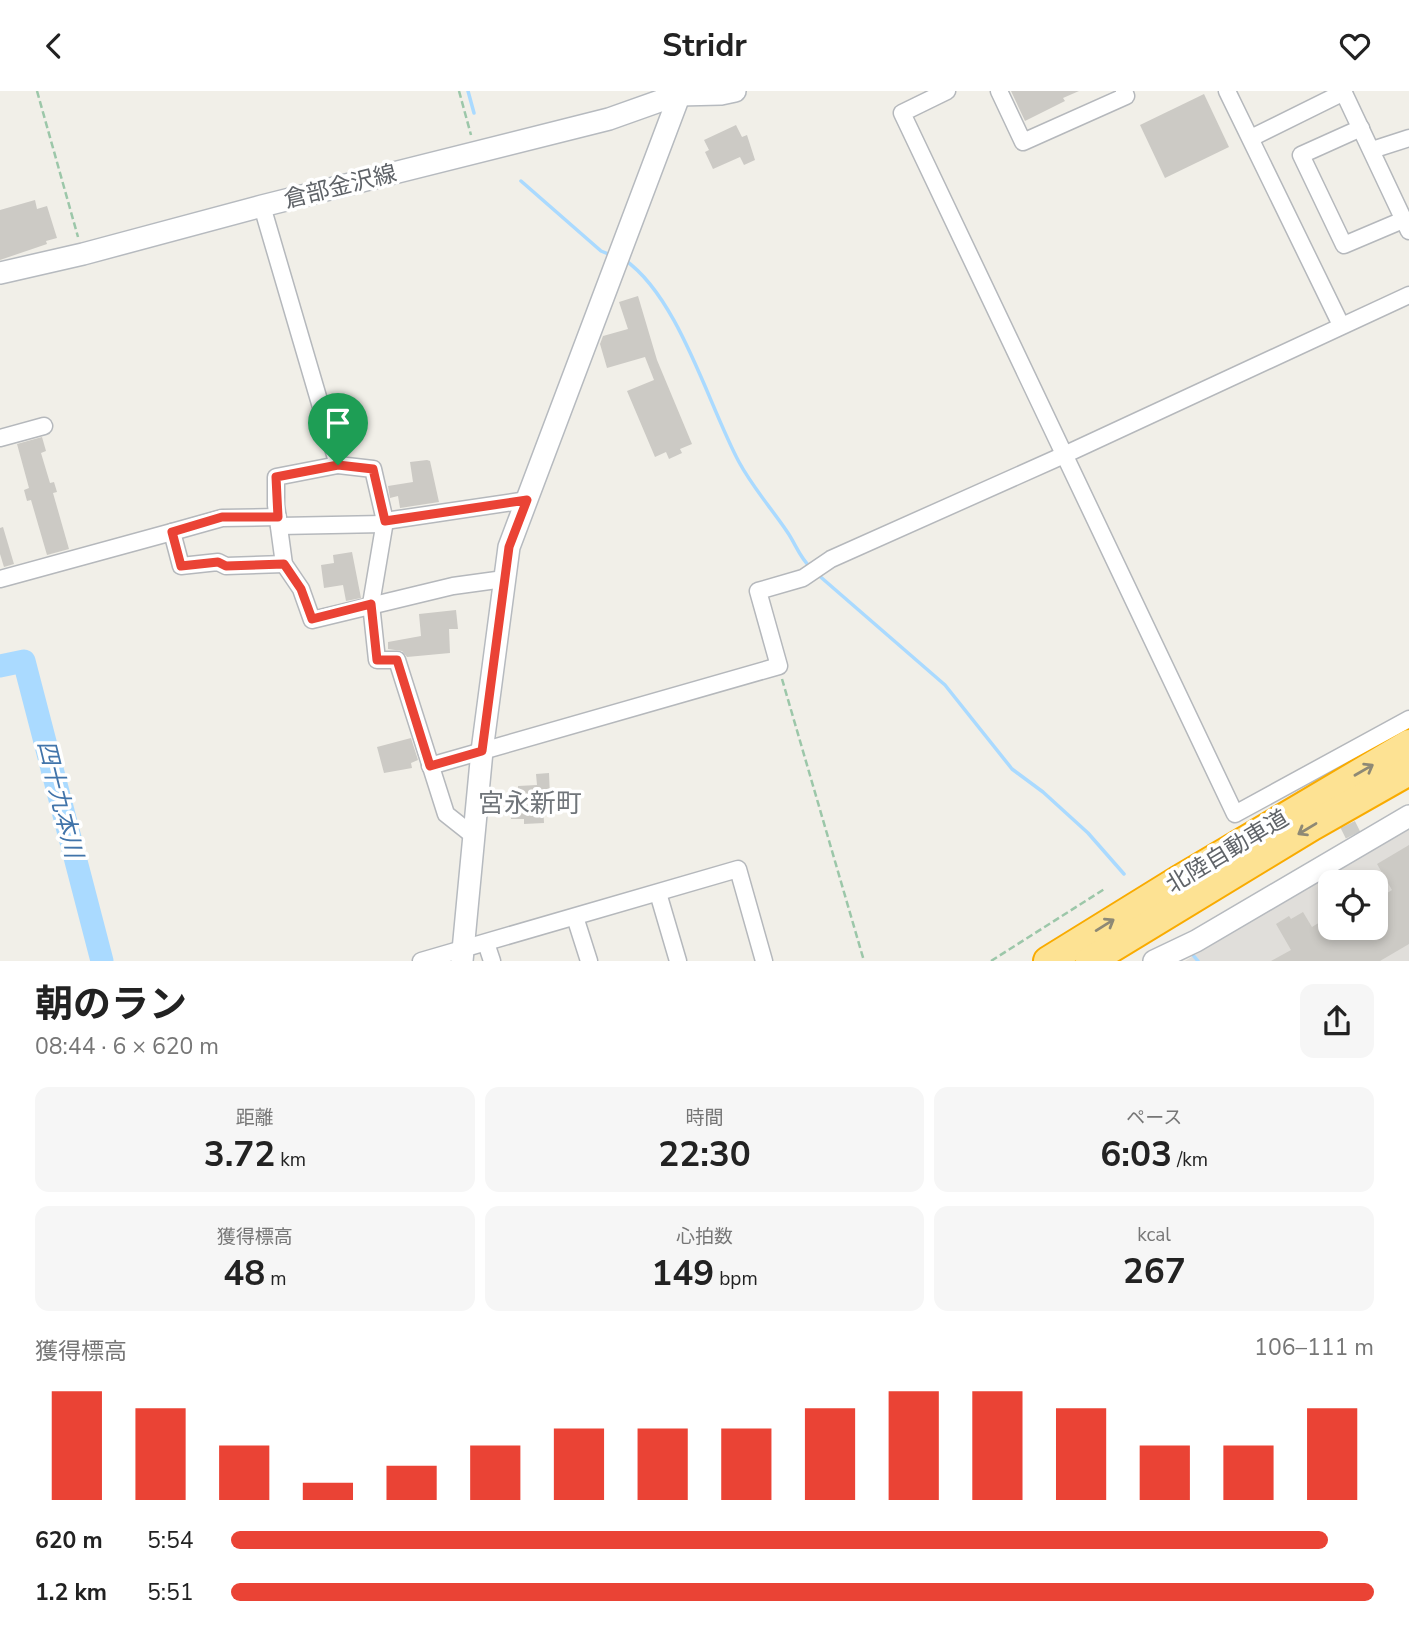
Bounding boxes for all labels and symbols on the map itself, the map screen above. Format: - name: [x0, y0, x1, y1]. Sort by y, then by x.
- street label: 倉部金沢線: [281, 158, 400, 215]
- pin: [308, 393, 368, 465]
- water label: 四十九本川: [30, 737, 91, 864]
- one-way arrow: [1353, 763, 1373, 777]
- district label: 宮永新町: [478, 786, 582, 821]
- street label: 北陸自動車道: [1160, 803, 1294, 900]
- one-way arrow: [1298, 822, 1318, 836]
- one-way arrow: [1095, 918, 1115, 932]

